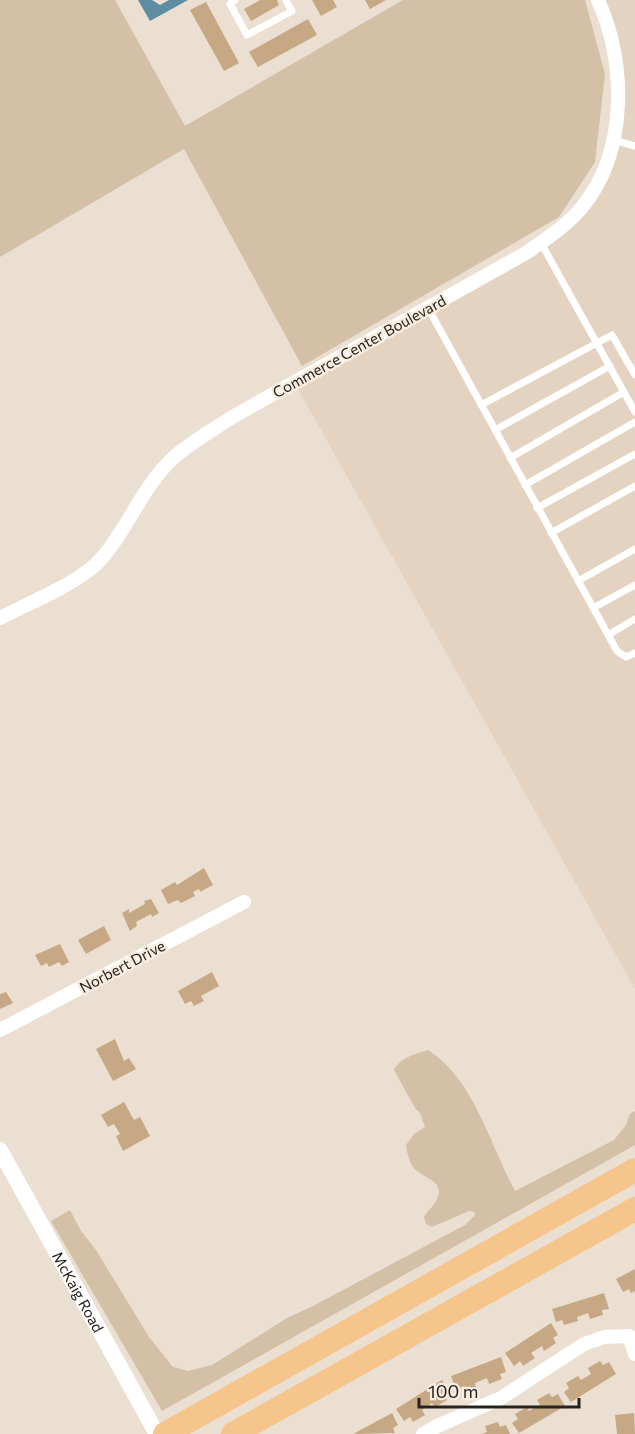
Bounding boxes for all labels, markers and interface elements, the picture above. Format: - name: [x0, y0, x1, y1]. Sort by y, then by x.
- street label: Commerce Center Boulevard: [269, 291, 449, 401]
- street label: Norbert Drive: [76, 936, 168, 996]
- street label: McKaig Road: [49, 1248, 108, 1335]
- scale bar: [419, 1371, 580, 1409]
- text: 100 m: [428, 1380, 478, 1402]

